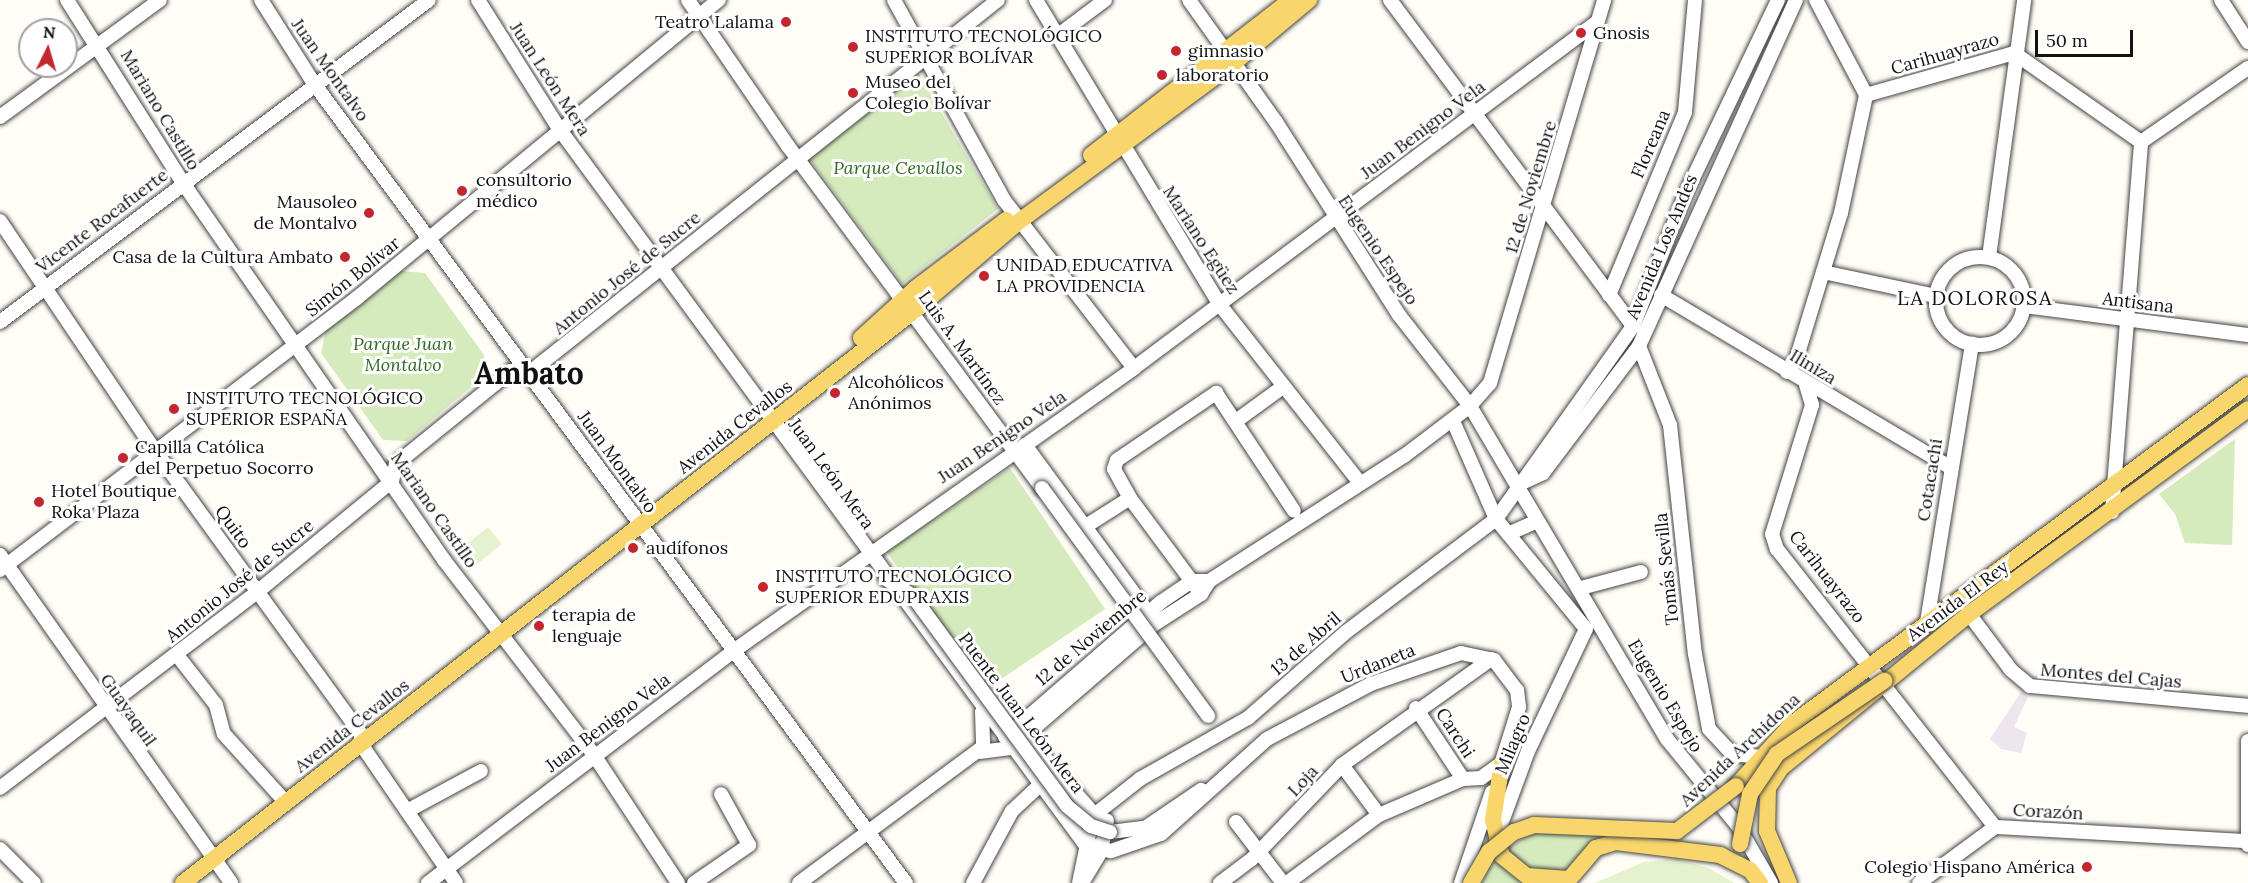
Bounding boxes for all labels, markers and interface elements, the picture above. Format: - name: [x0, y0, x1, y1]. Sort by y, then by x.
- place label: Teatro Lalama: [655, 11, 774, 33]
- street label: Juan Montalvo: [287, 14, 373, 126]
- marker: Teatro Lalama: [779, 15, 793, 29]
- north arrow: [18, 18, 78, 78]
- street label: Juan León Mera: [505, 18, 595, 140]
- scale bar: [2038, 18, 2136, 56]
- text: N: [42, 22, 56, 43]
- place label: Gnosis: [1593, 22, 1650, 44]
- place label: INSTITUTO TECNOLÓGICO SUPERIOR BOLÍVAR: [865, 26, 1102, 68]
- marker: Gnosis: [1574, 26, 1588, 40]
- street label: Carihuayrazo: [1888, 28, 2002, 80]
- text: 50 m: [2046, 29, 2088, 52]
- marker: INSTITUTO TECNOLÓGICO SUPERIOR BOLÍVAR: [846, 40, 860, 54]
- place label: gimnasio: [1188, 40, 1264, 62]
- marker: gimnasio: [1169, 44, 1183, 58]
- street label: Mariano Castillo: [116, 46, 204, 174]
- place label: laboratorio: [1176, 64, 1269, 86]
- marker: laboratorio: [1153, 66, 1171, 84]
- place label: Museo del Colegio Bolívar: [865, 72, 991, 115]
- street label: Juan Benigno Vela: [1356, 76, 1490, 184]
- marker: Museo del Colegio Bolívar: [846, 86, 860, 100]
- street label: Floreana: [1627, 107, 1675, 181]
- street label: 12 de Noviembre: [1500, 118, 1562, 256]
- park label: Parque Cevallos: [833, 157, 963, 179]
- street label: Vicente Rocafuerte: [32, 164, 172, 278]
- place label: consultorio médico: [476, 170, 572, 213]
- street label: Avenida Los Andes: [1622, 171, 1702, 323]
- marker: consultorio médico: [453, 182, 471, 200]
- street label: Mariano Egüez: [1158, 182, 1244, 298]
- street label: Eugenio Espejo: [1333, 191, 1423, 309]
- place label: Mausoleo de Montalvo: [253, 192, 357, 234]
- marker: Mausoleo de Montalvo: [362, 206, 376, 220]
- street label: Antonio José de Sucre: [549, 207, 705, 339]
- street label: Simón Bolívar: [301, 232, 405, 322]
- place label: Casa de la Cultura Ambato: [112, 246, 333, 268]
- marker: Casa de la Cultura Ambato: [338, 250, 352, 264]
- place label: UNIDAD EDUCATIVA LA PROVIDENCIA: [996, 255, 1173, 298]
- marker: UNIDAD EDUCATIVA LA PROVIDENCIA: [977, 269, 991, 283]
- district label: LA DOLOROSA: [1897, 285, 2053, 309]
- street label: Luis A. Martínez: [913, 287, 1011, 409]
- street label: Antisana: [2101, 288, 2175, 318]
- park label: Parque Juan Montalvo: [353, 334, 453, 376]
- street label: Iliniza: [1786, 345, 1840, 389]
- district label: Ambato: [474, 355, 584, 391]
- place label: Alcohólicos Anónimos: [848, 372, 944, 415]
- street label: Avenida Cevallos: [673, 376, 797, 478]
- marker: Alcohólicos Anónimos: [826, 384, 844, 402]
- street label: Juan Benigno Vela: [934, 386, 1070, 488]
- place label: INSTITUTO TECNOLÓGICO SUPERIOR ESPAÑA: [186, 388, 423, 430]
- marker: INSTITUTO TECNOLÓGICO SUPERIOR ESPAÑA: [167, 402, 181, 416]
- street label: Juan Montalvo: [573, 407, 661, 517]
- street label: Juan León Mera: [784, 414, 878, 534]
- place label: Capilla Católica del Perpetuo Socorro: [135, 437, 314, 480]
- street label: Cotacachi: [1913, 437, 1947, 523]
- street label: Mariano Castillo: [386, 448, 482, 572]
- marker: Capilla Católica del Perpetuo Socorro: [116, 451, 130, 465]
- place label: Hotel Boutique Roka Plaza: [51, 481, 177, 524]
- marker: Hotel Boutique Roka Plaza: [32, 495, 46, 509]
- street label: Quito: [210, 501, 256, 553]
- street label: Tomás Sevilla: [1650, 512, 1684, 626]
- street label: Antonio José de Sucre: [162, 515, 318, 647]
- street label: Carihuayrazo: [1784, 526, 1870, 628]
- place label: audífonos: [646, 537, 728, 559]
- marker: audífonos: [624, 539, 642, 557]
- street label: Avenida El Rey: [1903, 556, 2013, 646]
- place label: INSTITUTO TECNOLÓGICO SUPERIOR EDUPRAXIS: [775, 566, 1012, 608]
- marker: INSTITUTO TECNOLÓGICO SUPERIOR EDUPRAXIS: [756, 580, 770, 594]
- street label: 12 de Noviembre: [1031, 585, 1151, 691]
- place label: terapia de lenguaje: [552, 605, 636, 648]
- street label: 13 de Abril: [1266, 608, 1346, 680]
- marker: terapia de lenguaje: [530, 617, 548, 635]
- street label: Puente Juan León Mera: [954, 628, 1088, 798]
- street label: Eugenio Espejo: [1623, 636, 1707, 756]
- street label: Urdaneta: [1338, 639, 1418, 689]
- street label: Montes del Cajas: [2039, 659, 2183, 693]
- street label: Juan Benigno Vela: [541, 669, 675, 777]
- street label: Guayaquil: [95, 670, 161, 750]
- street label: Avenida Cevallos: [290, 675, 414, 777]
- street label: Avenida Archidona: [1675, 689, 1805, 811]
- street label: Carchi: [1431, 704, 1479, 762]
- street label: Milagro: [1491, 710, 1535, 778]
- street label: Loja: [1283, 761, 1323, 801]
- street label: Corazón: [2012, 799, 2084, 825]
- place label: Colegio Hispano América: [1864, 856, 2075, 878]
- marker: Colegio Hispano América: [2080, 860, 2094, 874]

